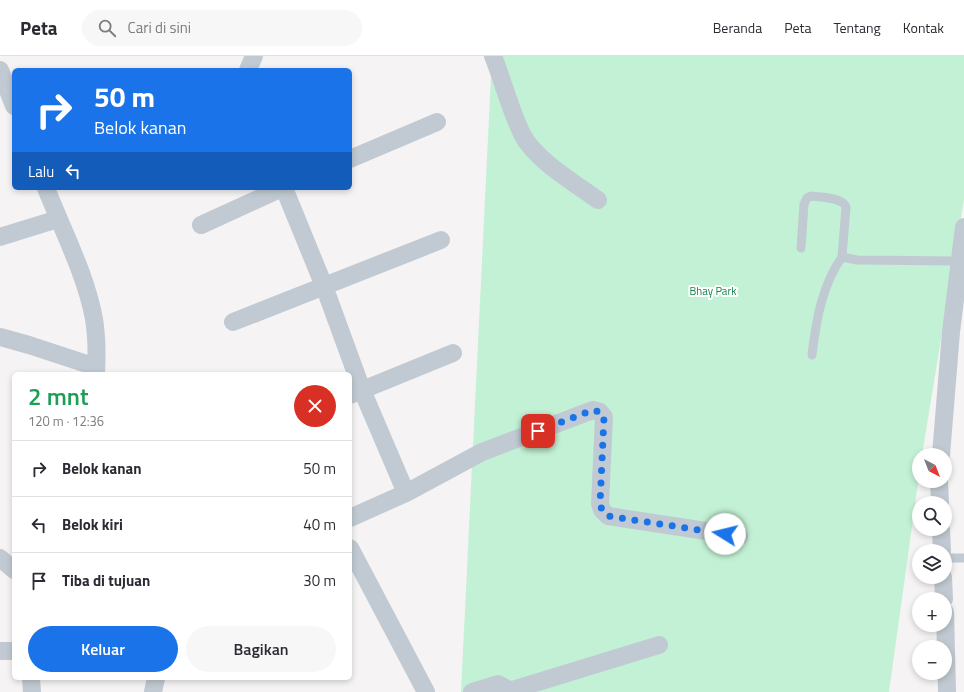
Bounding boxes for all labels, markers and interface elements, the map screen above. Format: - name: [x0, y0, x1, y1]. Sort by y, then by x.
- search box: [82, 10, 362, 46]
- text: Peta: [20, 13, 58, 42]
- text: Cari di sini: [128, 16, 191, 39]
- icon: search: [96, 17, 118, 39]
- text: Beranda: [713, 17, 762, 38]
- text: Peta: [784, 17, 811, 38]
- text: Tentang: [833, 17, 881, 38]
- text: Kontak: [903, 17, 944, 38]
- text: 50 m: [94, 75, 155, 118]
- icon: right: [28, 84, 80, 136]
- text: Belok kanan: [94, 114, 186, 141]
- text: Lalu: [28, 160, 54, 183]
- icon: left: [62, 160, 84, 182]
- park label: Bhay Park: [690, 283, 737, 299]
- text: 2 mnt: [28, 378, 89, 414]
- button: close: [294, 385, 336, 427]
- text: 120 m · 12:36: [28, 411, 104, 431]
- pin: [521, 414, 555, 448]
- icon: arrive: [527, 420, 549, 442]
- north arrow: [912, 448, 952, 488]
- map controls: [912, 448, 952, 680]
- text: Belok kanan: [62, 457, 142, 480]
- text: 50 m: [303, 457, 336, 480]
- icon: right: [28, 458, 50, 480]
- button: search: [912, 496, 952, 536]
- text: Belok kiri: [62, 513, 123, 536]
- text: 40 m: [303, 513, 336, 536]
- position arrow: [704, 513, 746, 555]
- icon: left: [28, 514, 50, 536]
- button: layers: [912, 544, 952, 584]
- text: Tiba di tujuan: [62, 569, 150, 592]
- text: 30 m: [303, 569, 336, 592]
- icon: arrive: [28, 570, 50, 592]
- button: +: [912, 592, 952, 632]
- button: Keluar: [28, 626, 178, 672]
- button: Bagikan: [186, 626, 336, 672]
- button: −: [912, 640, 952, 680]

